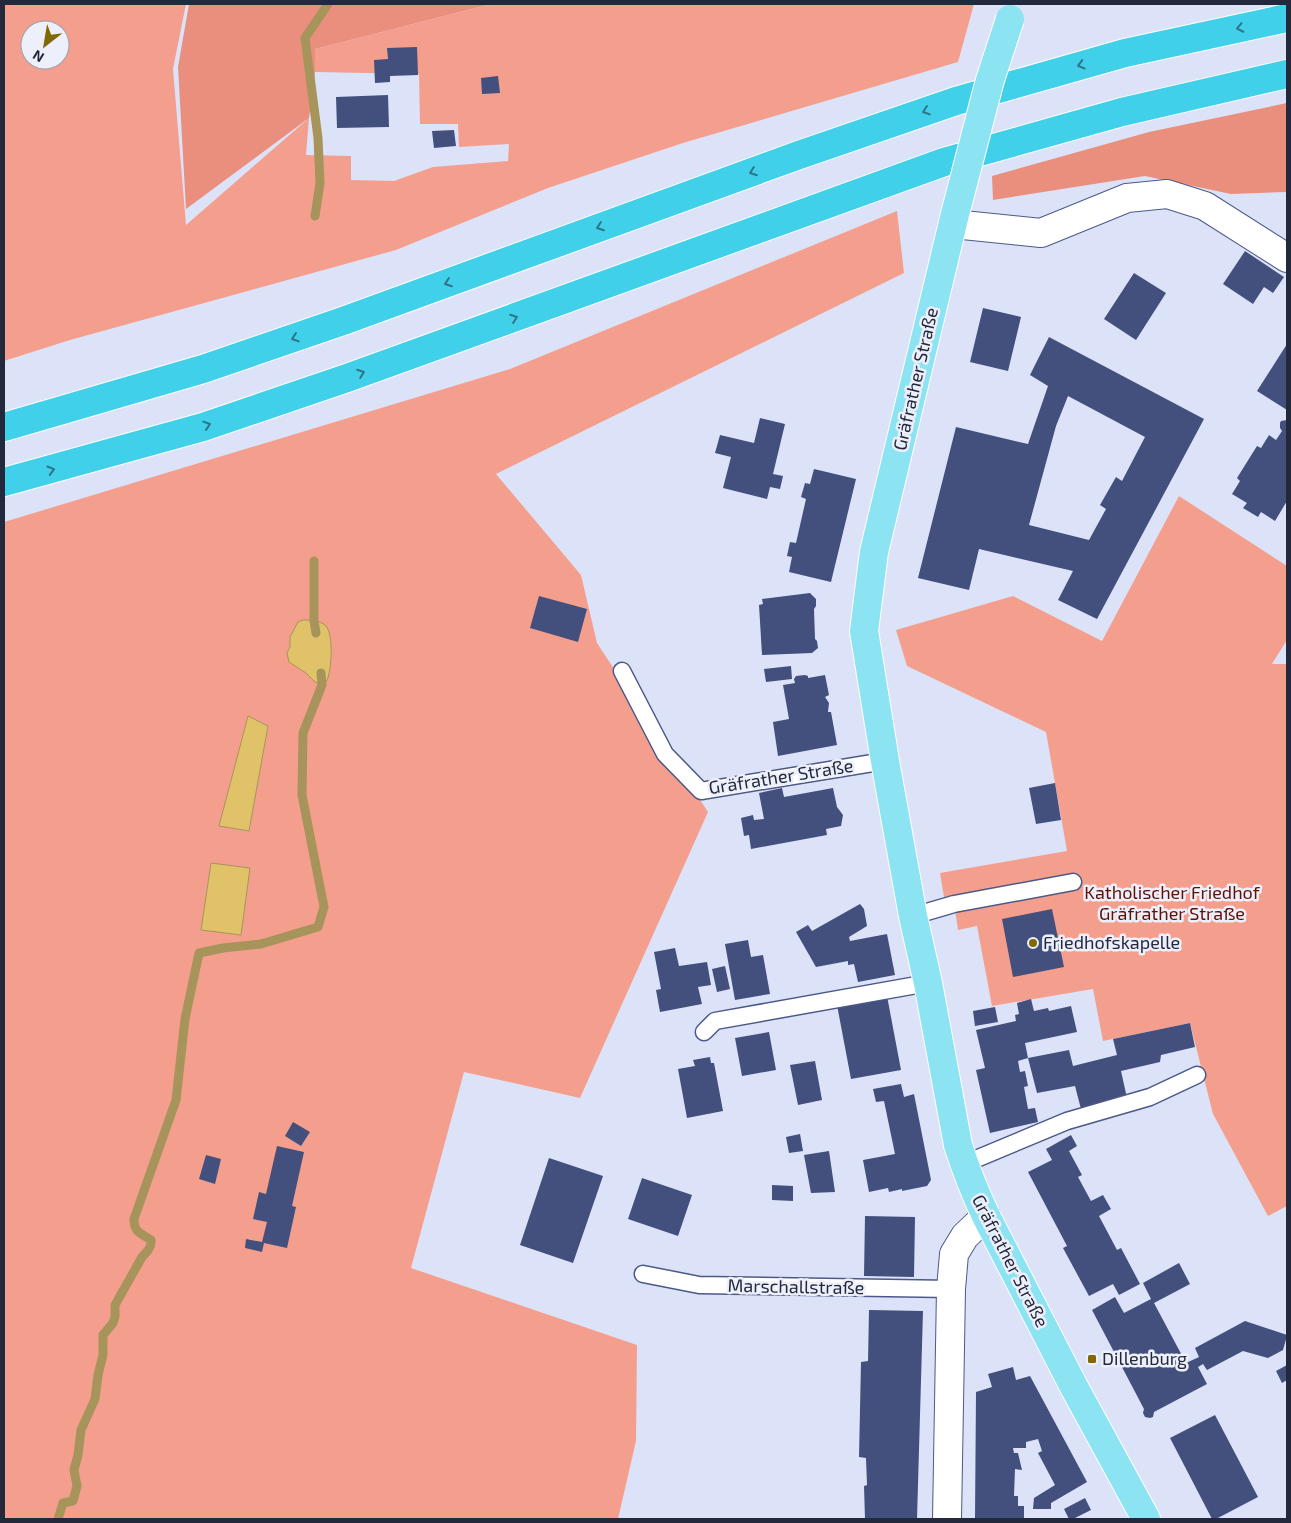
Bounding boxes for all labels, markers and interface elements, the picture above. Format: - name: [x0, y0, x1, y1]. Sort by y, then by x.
- north arrow: [20, 20, 70, 70]
- one-way arrow: [1235, 23, 1244, 33]
- text: N: [29, 47, 47, 66]
- one-way arrow: [1078, 60, 1086, 70]
- one-way arrow: [922, 106, 930, 116]
- one-way arrow: [749, 166, 758, 176]
- one-way arrow: [596, 221, 605, 231]
- one-way arrow: [444, 277, 452, 287]
- street label: Gräfrather Straße: [888, 305, 942, 452]
- one-way arrow: [509, 314, 518, 324]
- one-way arrow: [291, 332, 299, 342]
- one-way arrow: [356, 369, 365, 379]
- one-way arrow: [203, 421, 211, 431]
- one-way arrow: [46, 465, 54, 475]
- street label: Gräfrather Straße: [707, 754, 855, 798]
- park label: Katholischer Friedhof Gräfrather Straße: [1084, 881, 1261, 924]
- place label: Friedhofskapelle: [1043, 931, 1180, 953]
- marker: Friedhofskapelle: [1027, 937, 1039, 949]
- street label: Gräfrather Straße: [968, 1191, 1054, 1331]
- street label: Marschallstraße: [727, 1274, 865, 1298]
- place label: Dillenburg: [1102, 1347, 1187, 1369]
- marker: Dillenburg: [1086, 1353, 1098, 1365]

